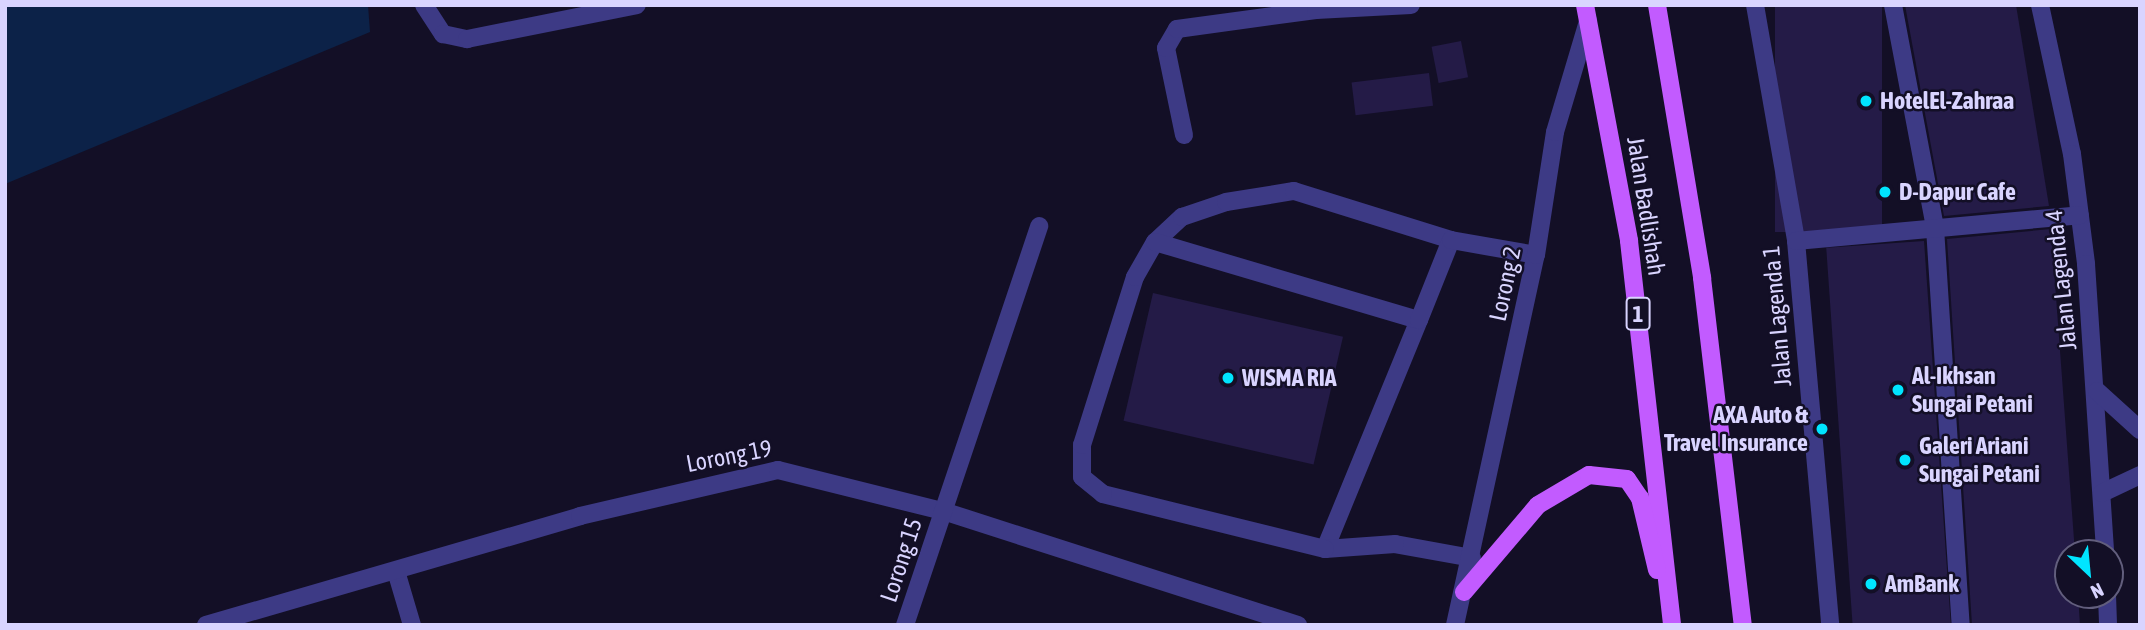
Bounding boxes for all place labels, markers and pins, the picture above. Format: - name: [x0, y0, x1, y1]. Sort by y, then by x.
- place label: HotelEl-Zahraa: [1880, 87, 2014, 115]
- marker: HotelEl-Zahraa: [1858, 93, 1874, 109]
- place label: D-Dapur Cafe: [1899, 178, 2016, 206]
- marker: D-Dapur Cafe: [1877, 184, 1893, 200]
- place label: Al-Ikhsan Sungai Petani: [1912, 362, 2033, 418]
- place label: WISMA RIA: [1242, 364, 1337, 392]
- marker: WISMA RIA: [1220, 370, 1236, 386]
- marker: Al-Ikhsan Sungai Petani: [1890, 382, 1906, 398]
- place label: AXA Auto & Travel Insurance: [1664, 401, 1808, 457]
- marker: AXA Auto & Travel Insurance: [1814, 421, 1830, 437]
- place label: Galeri Ariani Sungai Petani: [1919, 432, 2040, 488]
- marker: Galeri Ariani Sungai Petani: [1897, 452, 1913, 468]
- place label: AmBank: [1885, 570, 1959, 598]
- marker: AmBank: [1863, 576, 1879, 592]

